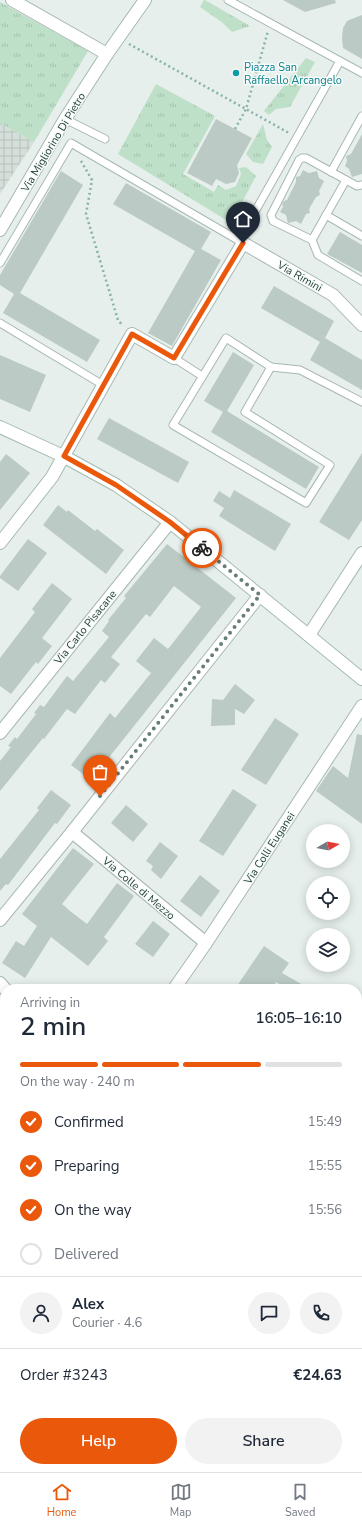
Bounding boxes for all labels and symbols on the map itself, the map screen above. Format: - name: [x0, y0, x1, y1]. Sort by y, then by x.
- place label: Piazza San Raffaello Arcangelo: [244, 60, 342, 88]
- marker: Piazza San Raffaello Arcangelo: [231, 68, 241, 78]
- street label: Via Migliorino Di Pietro: [17, 90, 89, 196]
- pin: [226, 202, 260, 243]
- street label: Via Rimini: [274, 257, 325, 295]
- courier: [182, 528, 222, 568]
- street label: Via Carlo Pisacane: [50, 587, 120, 668]
- pin: [83, 755, 117, 796]
- street label: Via Colli Euganei: [240, 809, 298, 888]
- north arrow: [306, 824, 350, 868]
- street label: Via Colle di Mezzo: [99, 853, 178, 923]

